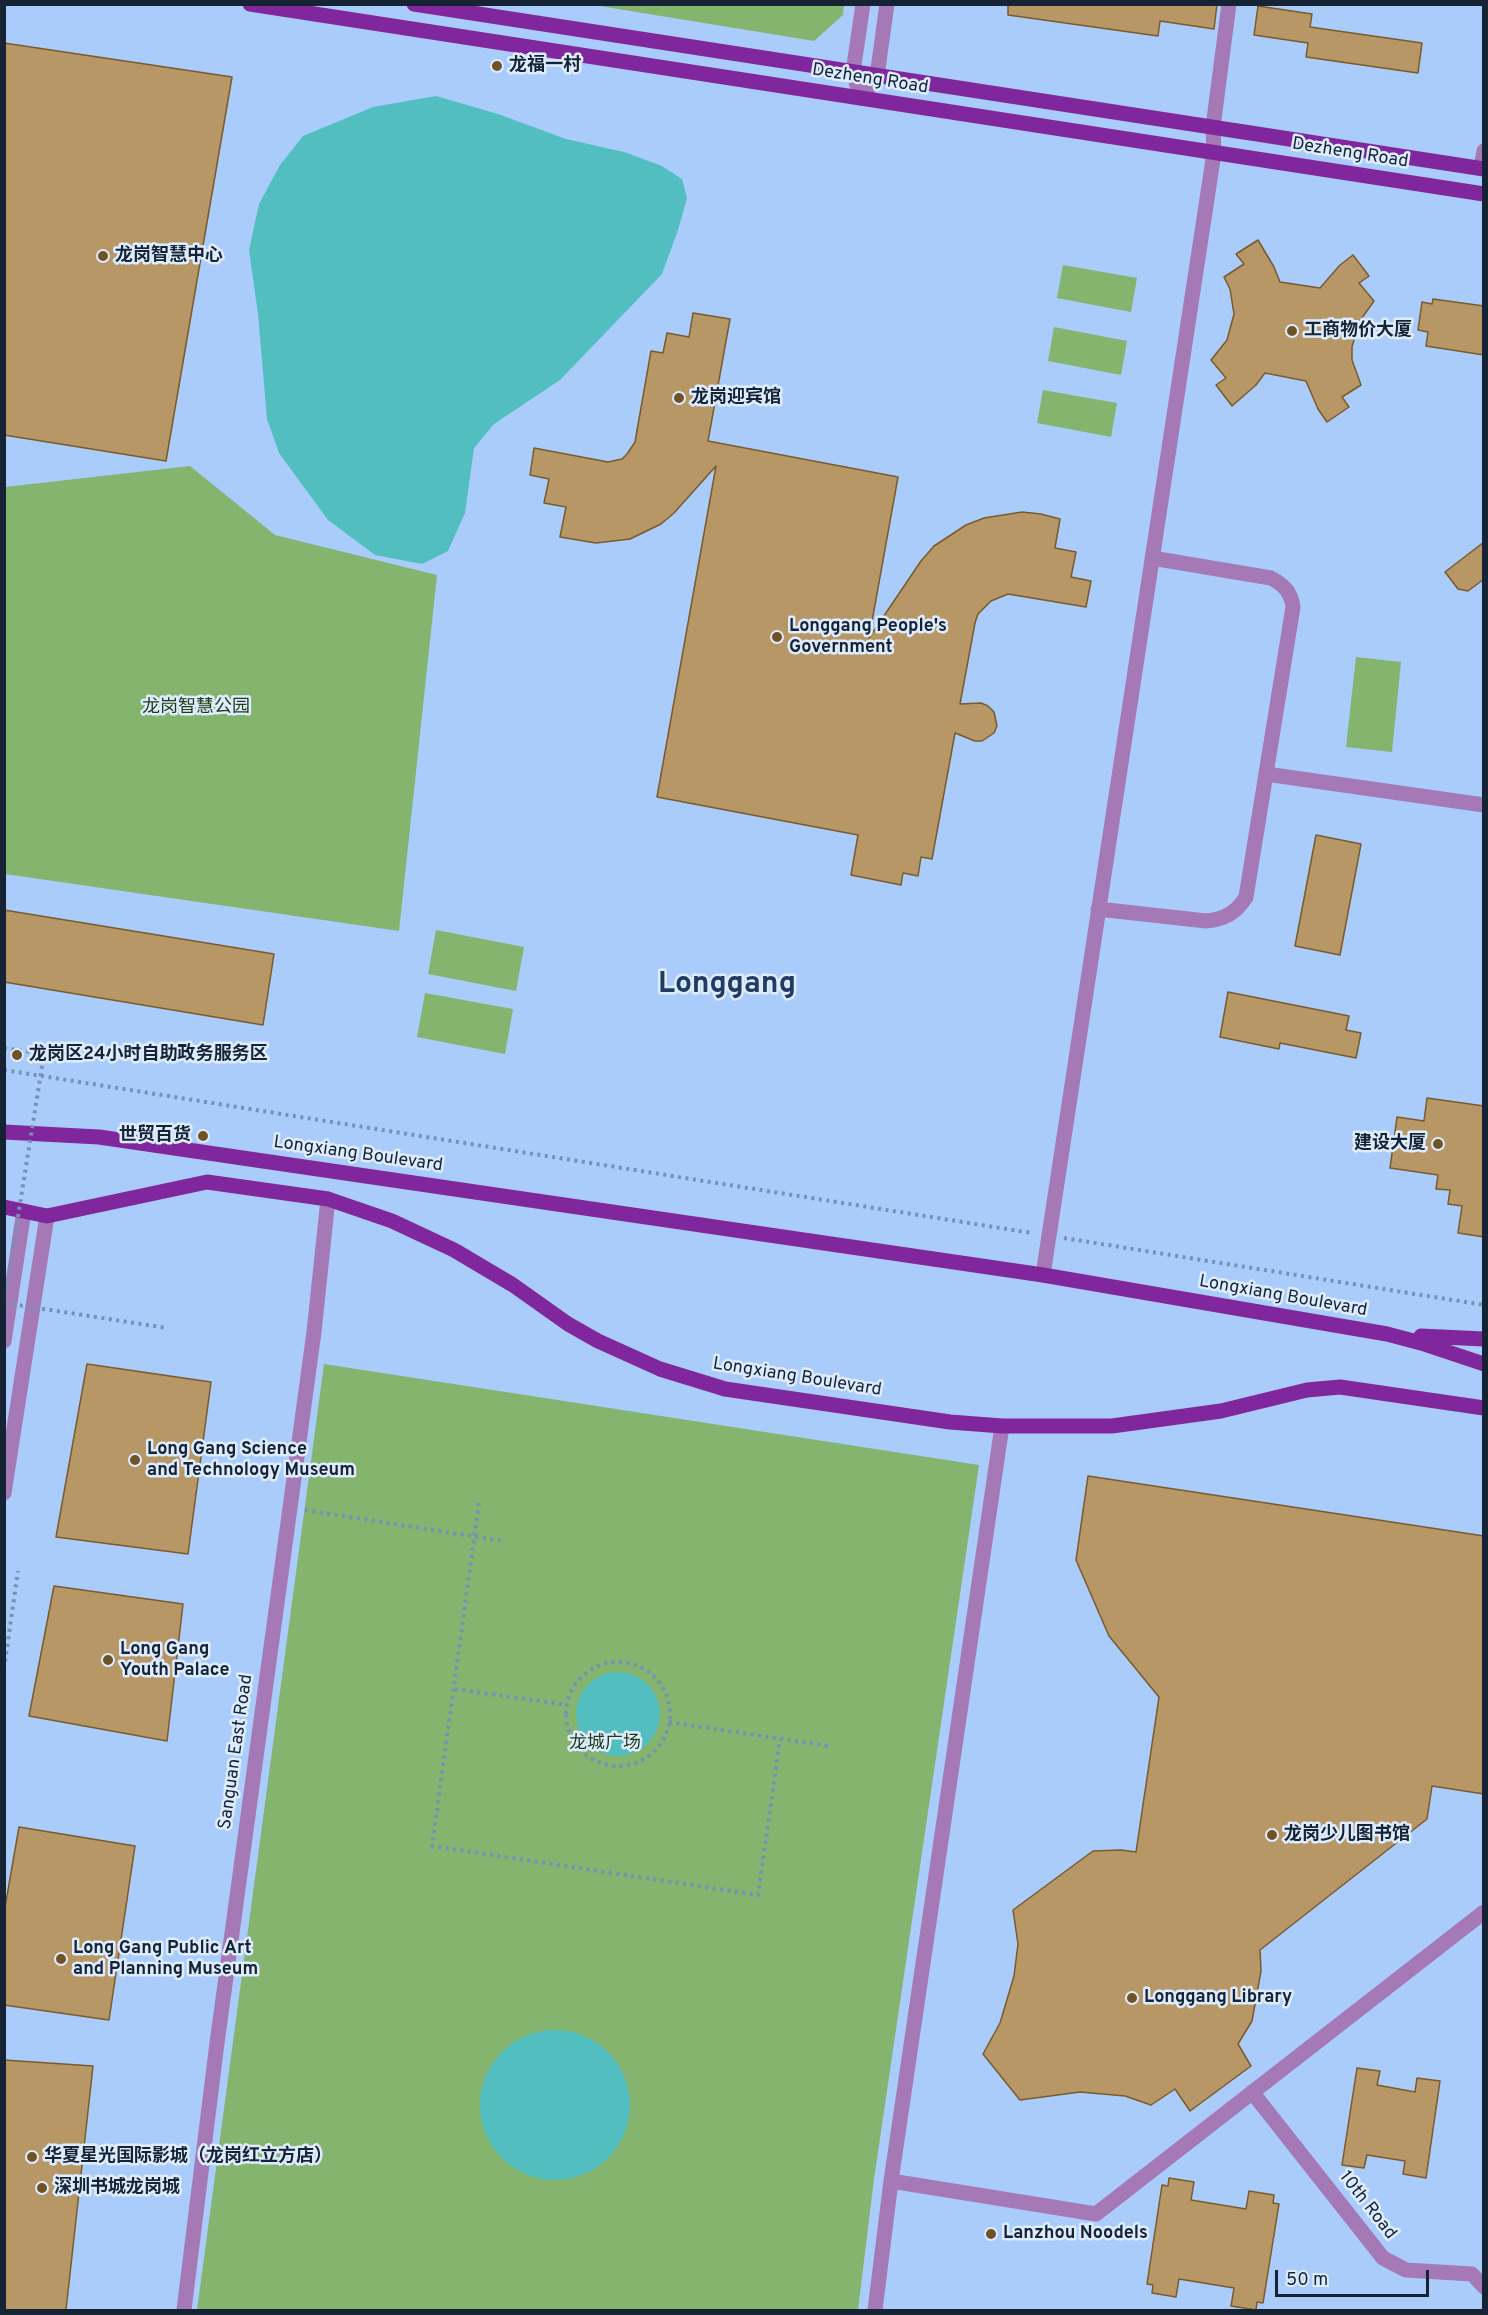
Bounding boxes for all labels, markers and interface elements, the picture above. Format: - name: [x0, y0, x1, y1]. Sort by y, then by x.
- place label: 龙福一村: [509, 55, 581, 77]
- marker: 龙福一村: [490, 59, 504, 73]
- street label: Dezheng Road: [810, 60, 930, 100]
- street label: Dezheng Road: [1290, 134, 1410, 174]
- place label: 龙岗智慧中心: [115, 245, 223, 267]
- marker: 龙岗智慧中心: [96, 249, 110, 263]
- place label: 工商物价大厦: [1304, 320, 1412, 342]
- marker: 工商物价大厦: [1285, 324, 1299, 338]
- place label: 龙岗迎宾馆: [691, 387, 781, 409]
- marker: 龙岗迎宾馆: [672, 391, 686, 405]
- place label: Longgang People's Government: [789, 616, 947, 658]
- marker: Longgang People's Government: [770, 630, 784, 644]
- park label: 龙岗智慧公园: [142, 697, 250, 719]
- district label: Longgang: [658, 968, 796, 1004]
- place label: 龙岗区24小时自助政务服务区: [29, 1044, 268, 1066]
- marker: 龙岗区24小时自助政务服务区: [10, 1048, 24, 1062]
- place label: 世贸百货: [119, 1125, 191, 1147]
- marker: 世贸百货: [196, 1129, 210, 1143]
- street label: Longxiang Boulevard: [272, 1132, 444, 1178]
- place label: 建设大厦: [1354, 1133, 1426, 1155]
- marker: 建设大厦: [1431, 1137, 1445, 1151]
- street label: Longxiang Boulevard: [1197, 1272, 1369, 1322]
- street label: Longxiang Boulevard: [711, 1354, 883, 1402]
- place label: Long Gang Science and Technology Museum: [147, 1439, 355, 1482]
- marker: Long Gang Science and Technology Museum: [128, 1453, 142, 1467]
- place label: Long Gang Youth Palace: [120, 1639, 230, 1682]
- marker: Long Gang Youth Palace: [101, 1653, 115, 1667]
- street label: Sanguan East Road: [215, 1673, 259, 1831]
- park label: 龙城广场: [569, 1733, 641, 1755]
- place label: 龙岗少儿图书馆: [1284, 1824, 1410, 1846]
- marker: 龙岗少儿图书馆: [1265, 1828, 1279, 1842]
- place label: Long Gang Public Art and Planning Museum: [73, 1938, 258, 1980]
- marker: Long Gang Public Art and Planning Museum: [54, 1952, 68, 1966]
- place label: Longgang Library: [1144, 1987, 1292, 2009]
- marker: Longgang Library: [1125, 1991, 1139, 2005]
- place label: 华夏星光国际影城（龙岗红立方店）: [44, 2146, 332, 2168]
- marker: 华夏星光国际影城（龙岗红立方店）: [25, 2150, 39, 2164]
- street label: 10th Road: [1334, 2168, 1400, 2244]
- place label: 深圳书城·龙岗城: [54, 2177, 180, 2199]
- marker: 深圳书城·龙岗城: [35, 2181, 49, 2195]
- place label: Lanzhou Noodels: [1003, 2223, 1148, 2245]
- marker: Lanzhou Noodels: [984, 2227, 998, 2241]
- scale bar: [1278, 2258, 1432, 2296]
- text: 50 m: [1286, 2269, 1328, 2292]

